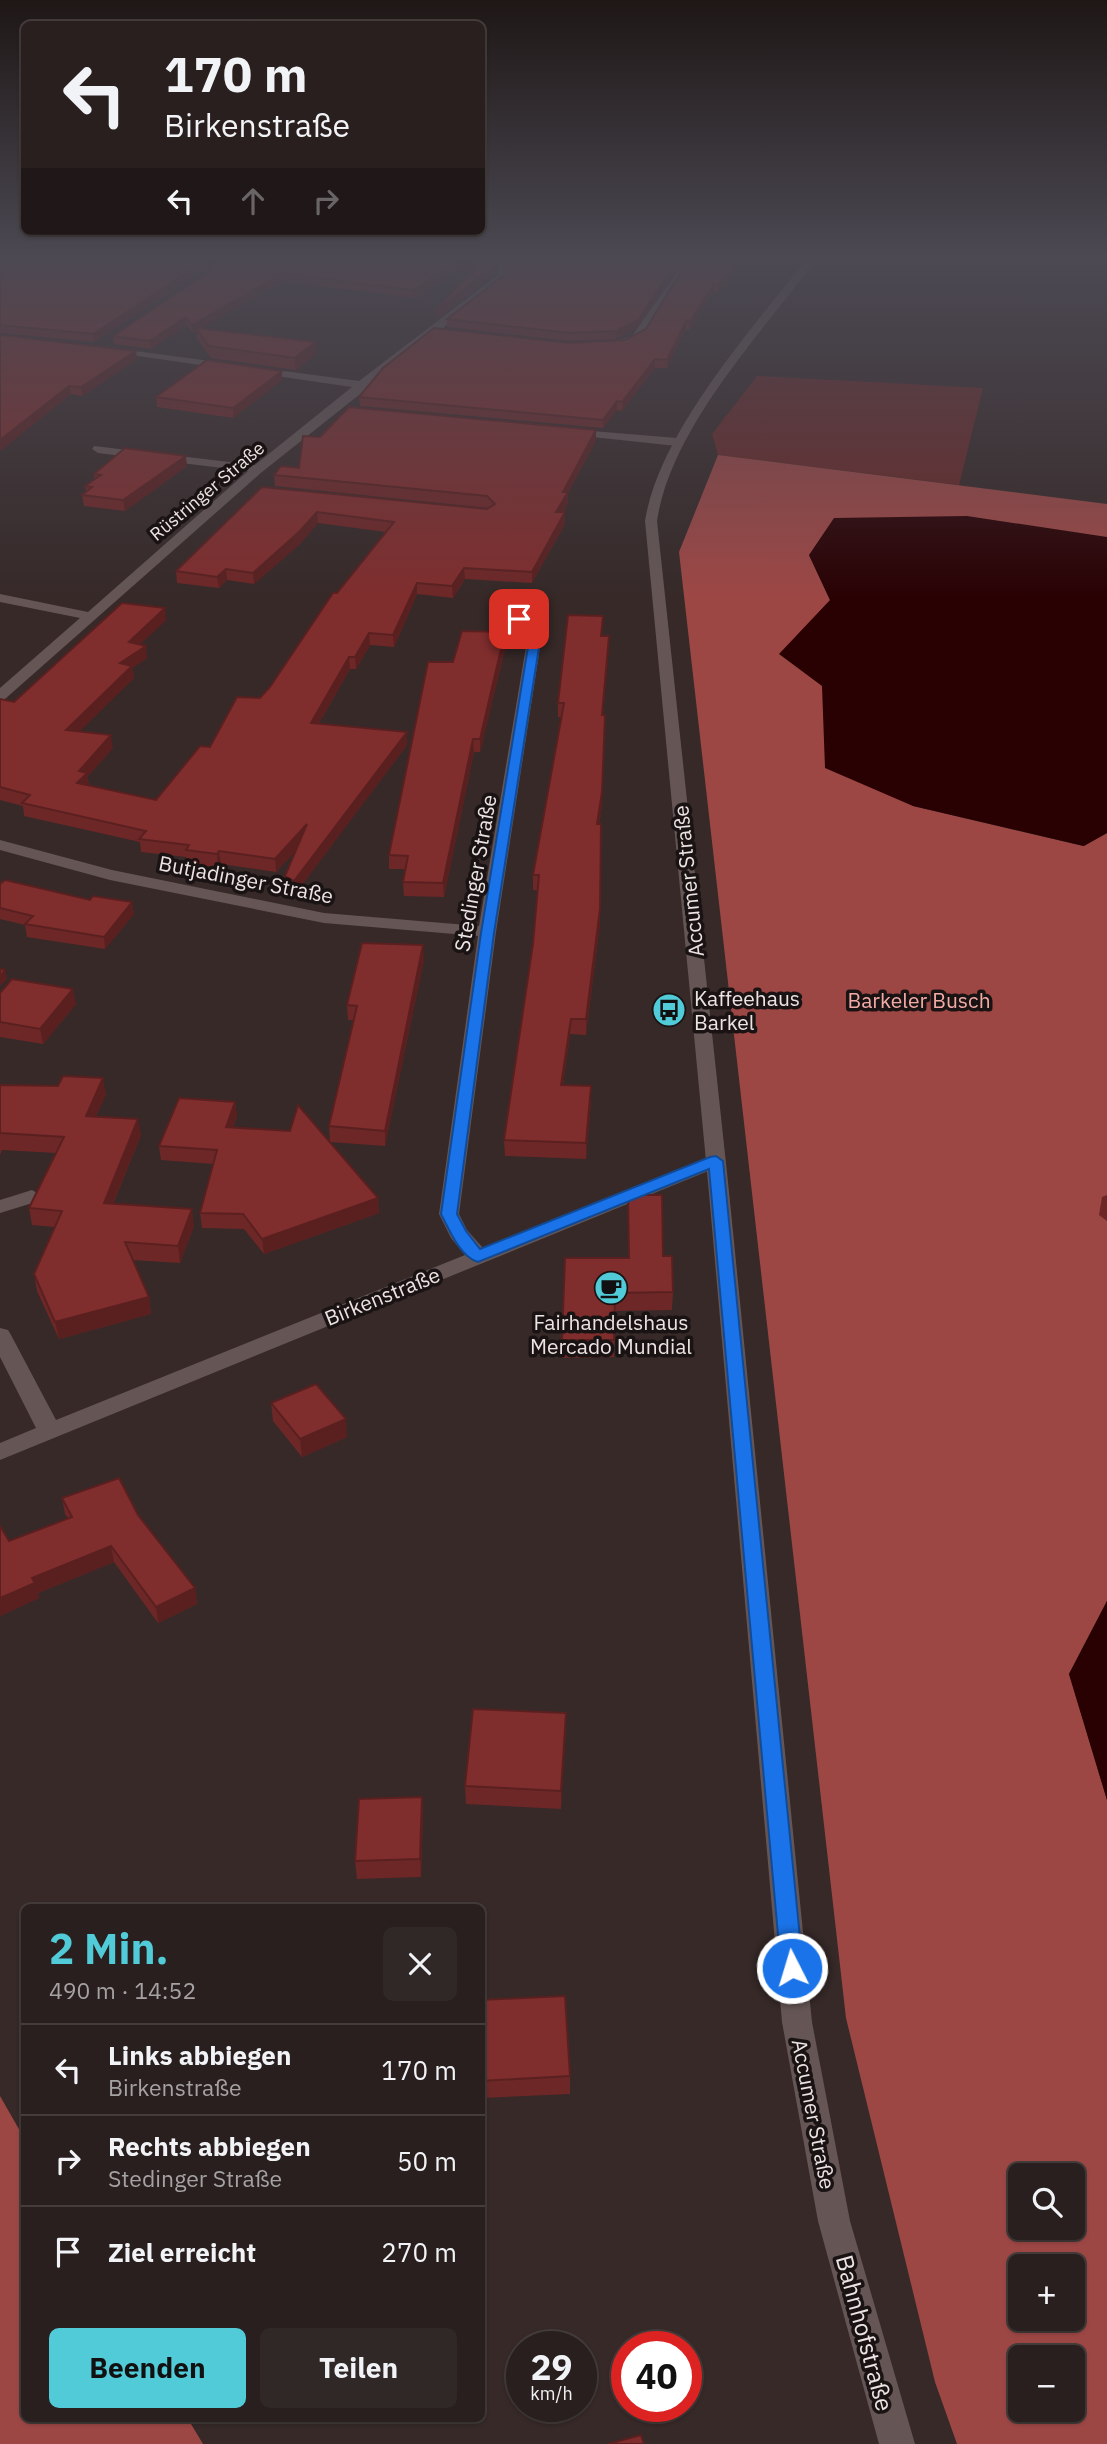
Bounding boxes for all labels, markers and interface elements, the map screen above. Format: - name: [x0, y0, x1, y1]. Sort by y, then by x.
- text: 170 m: [164, 42, 308, 105]
- icon: left: [49, 49, 140, 140]
- text: Birkenstraße: [164, 104, 350, 146]
- icon: left: [161, 182, 199, 220]
- icon: ahead: [234, 182, 272, 220]
- icon: right: [307, 182, 345, 220]
- street label: Rüstringer Straße: [145, 436, 269, 546]
- pin: [489, 589, 549, 649]
- icon: arrive: [500, 600, 538, 638]
- street label: Stedinger Straße: [447, 792, 503, 954]
- street label: Accumer Straße: [666, 804, 710, 958]
- street label: Butjadinger Straße: [156, 848, 336, 910]
- place label: Kaffeehaus Barkel: [694, 984, 800, 1036]
- park label: Barkeler Busch: [847, 986, 991, 1014]
- bus stop icon: Kaffeehaus Barkel: [650, 991, 688, 1029]
- street label: Birkenstraße: [320, 1260, 444, 1332]
- cafe icon: Fairhandelshaus Mercado Mundial: [592, 1269, 630, 1307]
- place label: Fairhandelshaus Mercado Mundial: [530, 1308, 692, 1360]
- text: 2 Min.: [49, 1921, 169, 1976]
- button: close: [383, 1927, 457, 2001]
- position arrow: [755, 1931, 829, 2005]
- text: 490 m · 14:52: [49, 1975, 196, 2005]
- street label: Accumer Straße: [786, 2037, 842, 2191]
- text: Links abbiegen: [108, 2038, 291, 2072]
- icon: left: [49, 2051, 87, 2089]
- text: 170 m: [381, 2053, 457, 2087]
- text: Birkenstraße: [108, 2072, 242, 2102]
- text: Rechts abbiegen: [108, 2129, 311, 2163]
- icon: right: [49, 2142, 87, 2180]
- text: 50 m: [397, 2144, 457, 2178]
- text: Stedinger Straße: [108, 2163, 282, 2193]
- map controls: [1008, 2163, 1085, 2422]
- button: search: [1008, 2163, 1085, 2240]
- icon: arrive: [49, 2233, 87, 2271]
- text: Ziel erreicht: [108, 2235, 256, 2269]
- text: 270 m: [381, 2235, 457, 2269]
- street label: Bahnhofstraße: [829, 2251, 901, 2415]
- button: +: [1008, 2254, 1085, 2331]
- button: Beenden: [49, 2328, 246, 2408]
- button: Teilen: [260, 2328, 457, 2408]
- speed limit sign: 40: [611, 2331, 702, 2422]
- text: 29: [530, 2344, 573, 2390]
- button: −: [1008, 2345, 1085, 2422]
- text: km/h: [530, 2382, 573, 2405]

